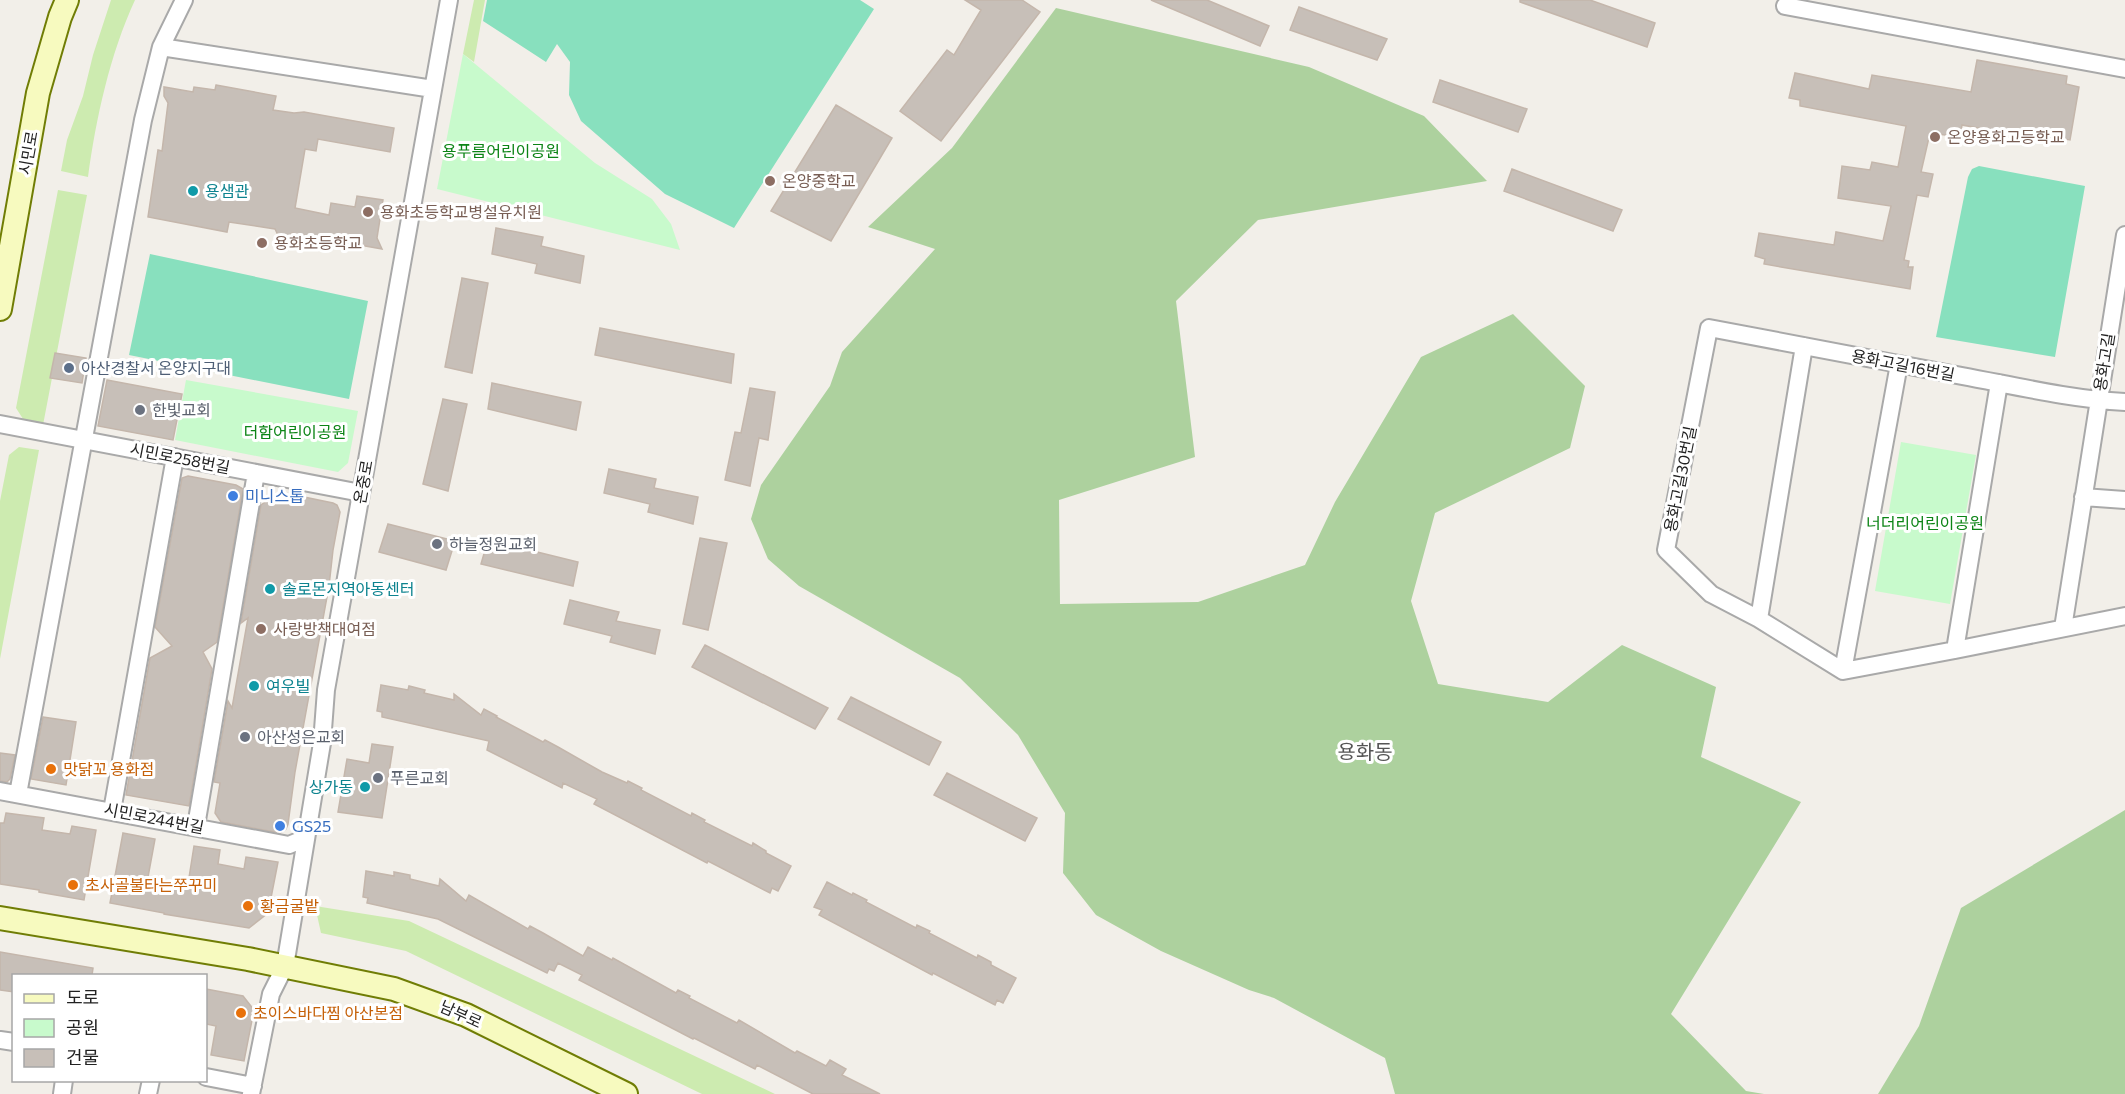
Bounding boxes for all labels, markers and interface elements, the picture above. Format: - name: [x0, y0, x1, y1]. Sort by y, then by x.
- place label: 온양용화고등학교: [1947, 127, 2065, 146]
- street label: 시민로: [14, 129, 41, 176]
- marker: 온양용화고등학교: [1928, 130, 1942, 144]
- park label: 용푸름어린이공원: [442, 141, 560, 160]
- place label: 온양중학교: [782, 171, 856, 190]
- marker: 온양중학교: [763, 174, 777, 188]
- place label: 용샘관: [205, 181, 249, 200]
- marker: 용샘관: [186, 184, 200, 198]
- place label: 용화초등학교병설유치원: [380, 202, 542, 221]
- marker: 용화초등학교병설유치원: [361, 205, 375, 219]
- place label: 용화초등학교: [274, 233, 362, 252]
- marker: 용화초등학교: [255, 236, 269, 250]
- street label: 용화고길: [2090, 331, 2117, 392]
- street label: 용화고길16번길: [1850, 345, 1956, 384]
- place label: 아산경찰서 온양지구대: [81, 358, 231, 377]
- marker: 아산경찰서 온양지구대: [62, 361, 76, 375]
- place label: 한빛교회: [152, 400, 211, 419]
- marker: 한빛교회: [133, 403, 147, 417]
- park label: 더함어린이공원: [243, 422, 347, 441]
- street label: 용화고길30번길: [1660, 424, 1699, 534]
- street label: 시민로258번길: [129, 439, 232, 477]
- street label: 온중로: [349, 458, 376, 505]
- place label: 미니스톱: [245, 486, 304, 505]
- marker: 미니스톱: [226, 489, 240, 503]
- park label: 너더리어린이공원: [1866, 513, 1984, 532]
- place label: 하늘정원교회: [449, 534, 537, 553]
- marker: 하늘정원교회: [430, 537, 444, 551]
- place label: 솔로몬지역아동센터: [282, 579, 414, 598]
- marker: 솔로몬지역아동센터: [263, 582, 277, 596]
- place label: 사랑방책대여점: [273, 619, 376, 638]
- marker: 사랑방책대여점: [254, 622, 268, 636]
- place label: 여우빌: [266, 676, 310, 695]
- marker: 여우빌: [247, 679, 261, 693]
- place label: 아산성은교회: [257, 727, 345, 746]
- marker: 아산성은교회: [238, 730, 252, 744]
- district label: 용화동: [1337, 739, 1393, 763]
- place label: 맛닭꼬 용화점: [63, 759, 154, 778]
- marker: 맛닭꼬 용화점: [44, 762, 58, 776]
- place label: 푸른교회: [390, 768, 449, 787]
- marker: 푸른교회: [371, 771, 385, 785]
- place label: 상가동: [309, 777, 353, 796]
- marker: 상가동: [358, 780, 372, 794]
- street label: 시민로244번길: [103, 799, 206, 837]
- place label: GS25: [292, 816, 331, 835]
- marker: GS25: [273, 819, 287, 833]
- place label: 초사골불타는쭈꾸미: [85, 875, 217, 894]
- marker: 초사골불타는쭈꾸미: [66, 878, 80, 892]
- place label: 황금굴밭: [260, 896, 319, 915]
- marker: 황금굴밭: [241, 899, 255, 913]
- legend: [12, 974, 207, 1082]
- text: 도로: [66, 986, 99, 1008]
- street label: 남부로: [437, 996, 485, 1031]
- place label: 초이스바다찜 아산본점: [253, 1003, 403, 1022]
- marker: 초이스바다찜 아산본점: [234, 1006, 248, 1020]
- text: 공원: [66, 1016, 99, 1038]
- text: 건물: [66, 1046, 99, 1068]

